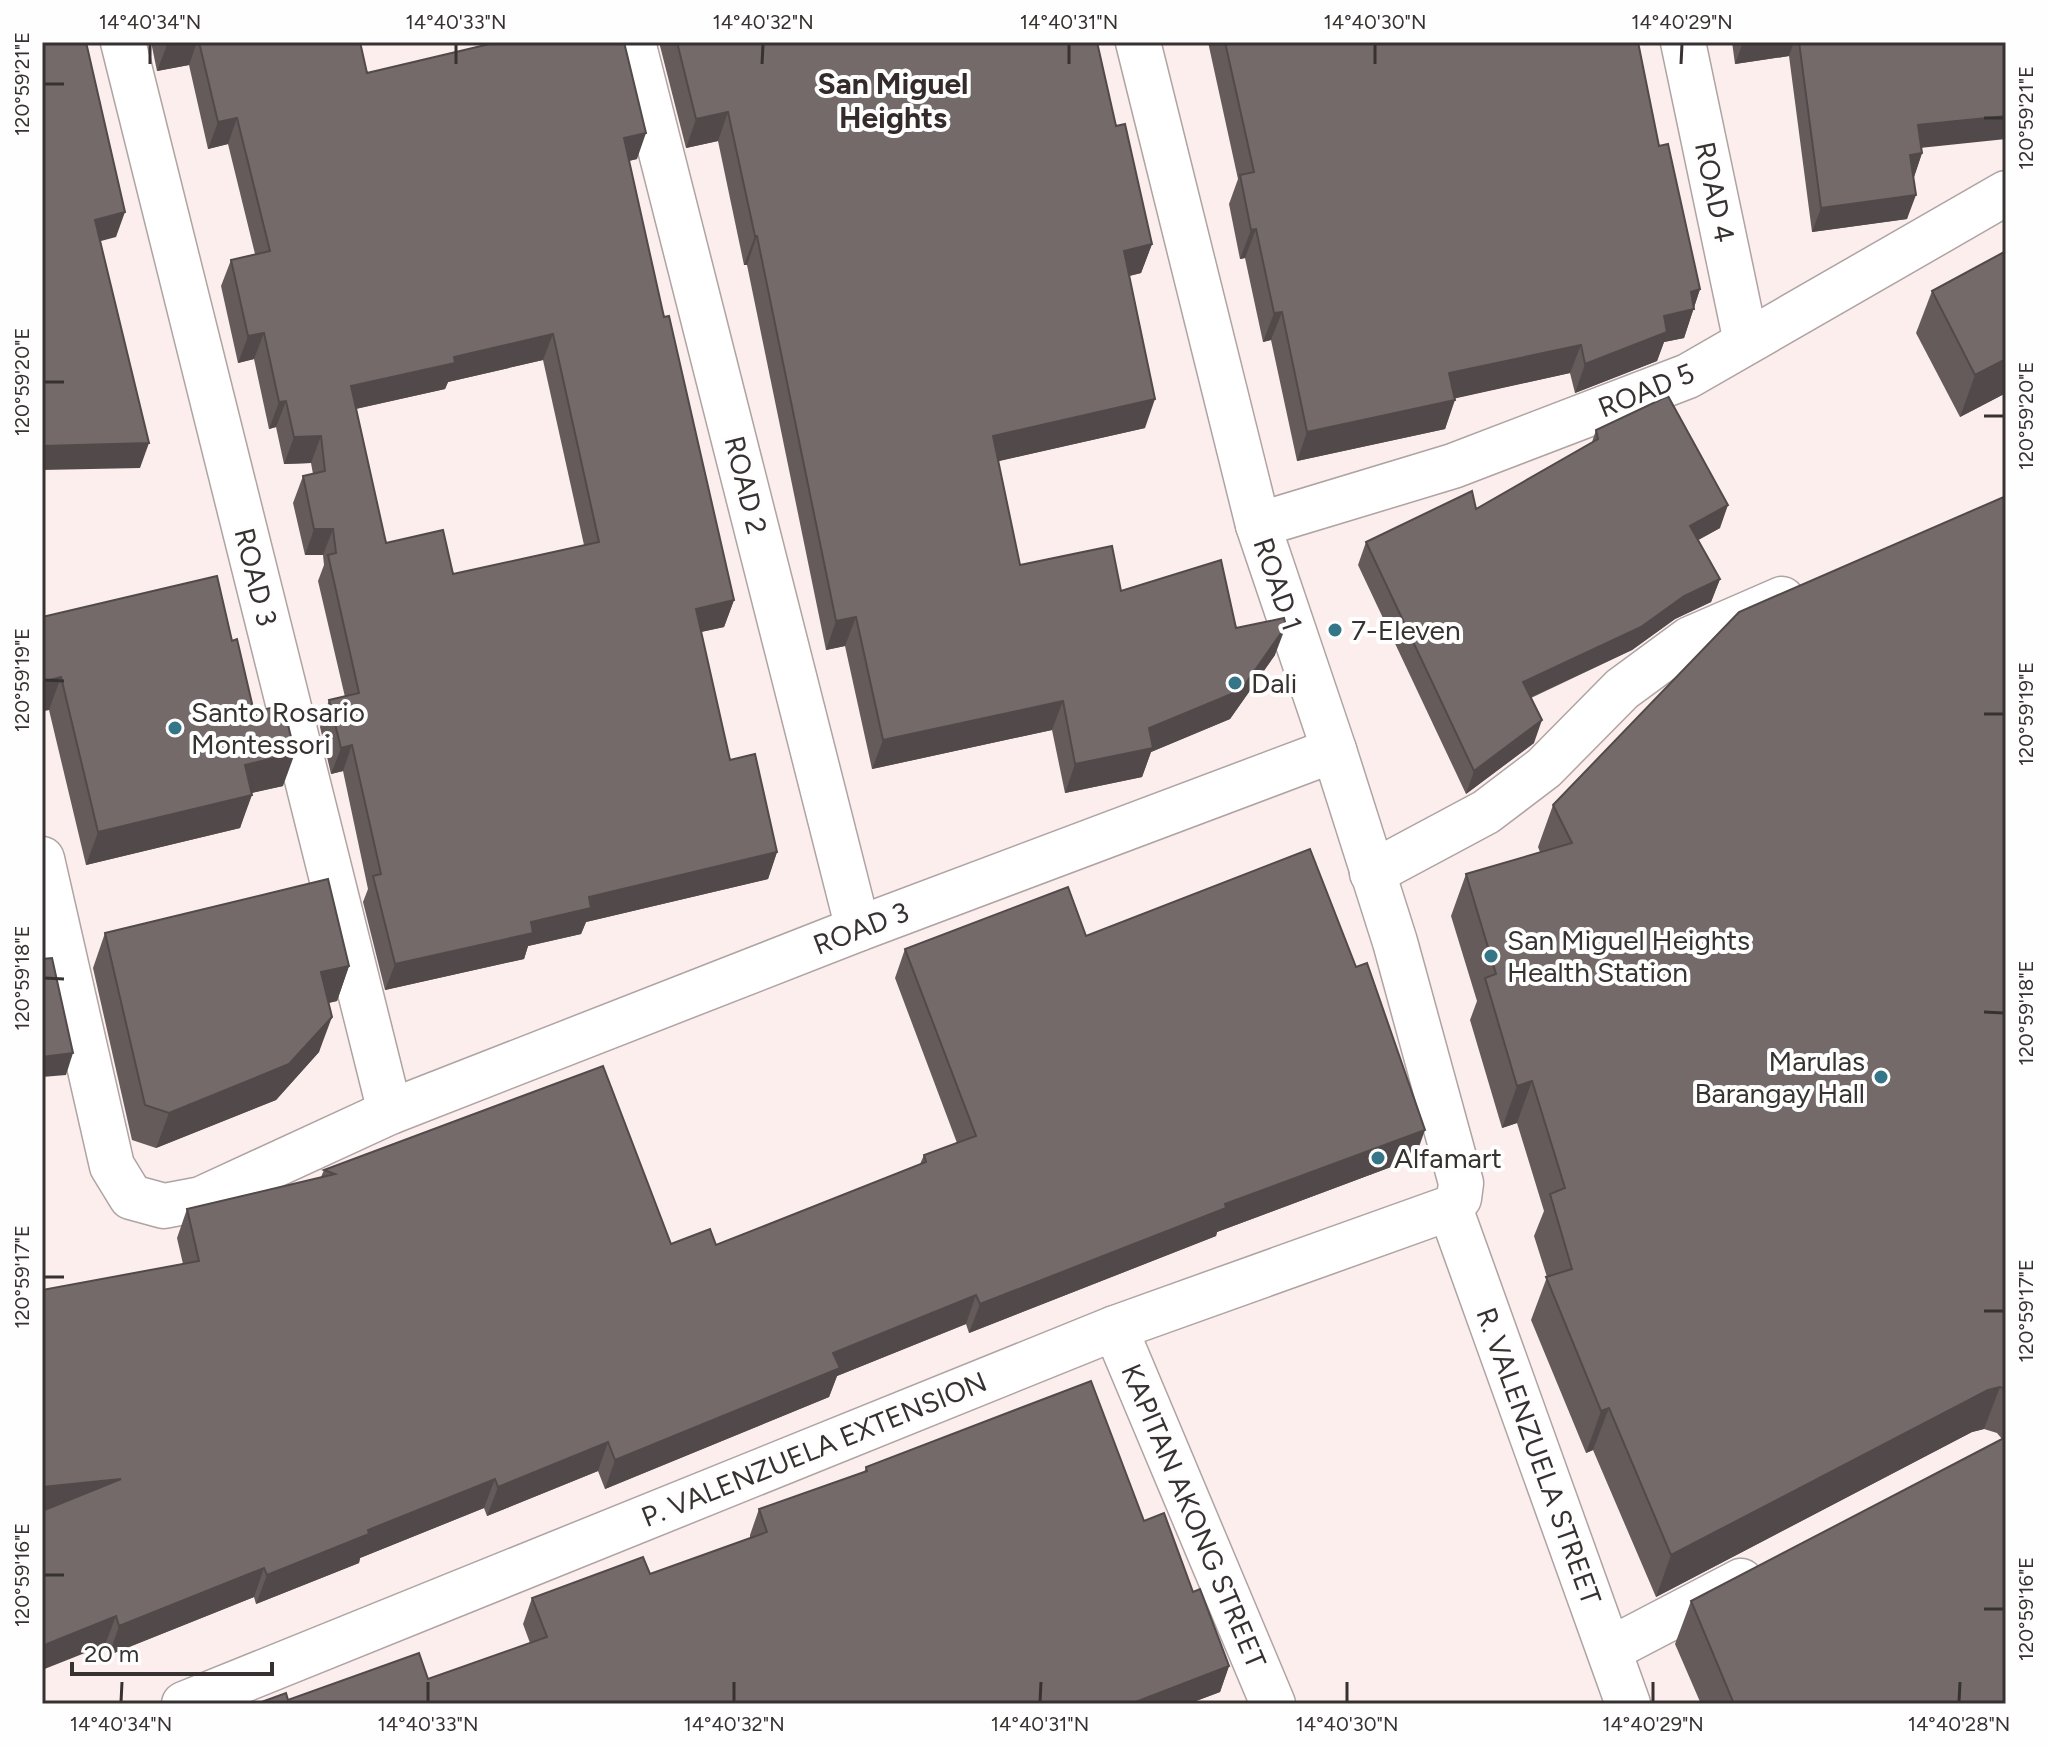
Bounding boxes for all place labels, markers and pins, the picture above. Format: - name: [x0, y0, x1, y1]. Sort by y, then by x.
- place label: 7-Eleven: [1351, 613, 1461, 647]
- marker: 7-Eleven: [1326, 621, 1344, 639]
- place label: Dali: [1251, 666, 1297, 700]
- marker: Dali: [1226, 674, 1244, 692]
- place label: Santo Rosario Montessori: [191, 695, 365, 761]
- marker: Santo Rosario Montessori: [166, 719, 184, 737]
- place label: San Miguel Heights Health Station: [1507, 923, 1750, 989]
- marker: San Miguel Heights Health Station: [1482, 947, 1500, 965]
- place label: Marulas Barangay Hall: [1694, 1044, 1865, 1110]
- marker: Marulas Barangay Hall: [1872, 1068, 1890, 1086]
- place label: Alfamart: [1394, 1141, 1502, 1175]
- marker: Alfamart: [1369, 1149, 1387, 1167]

